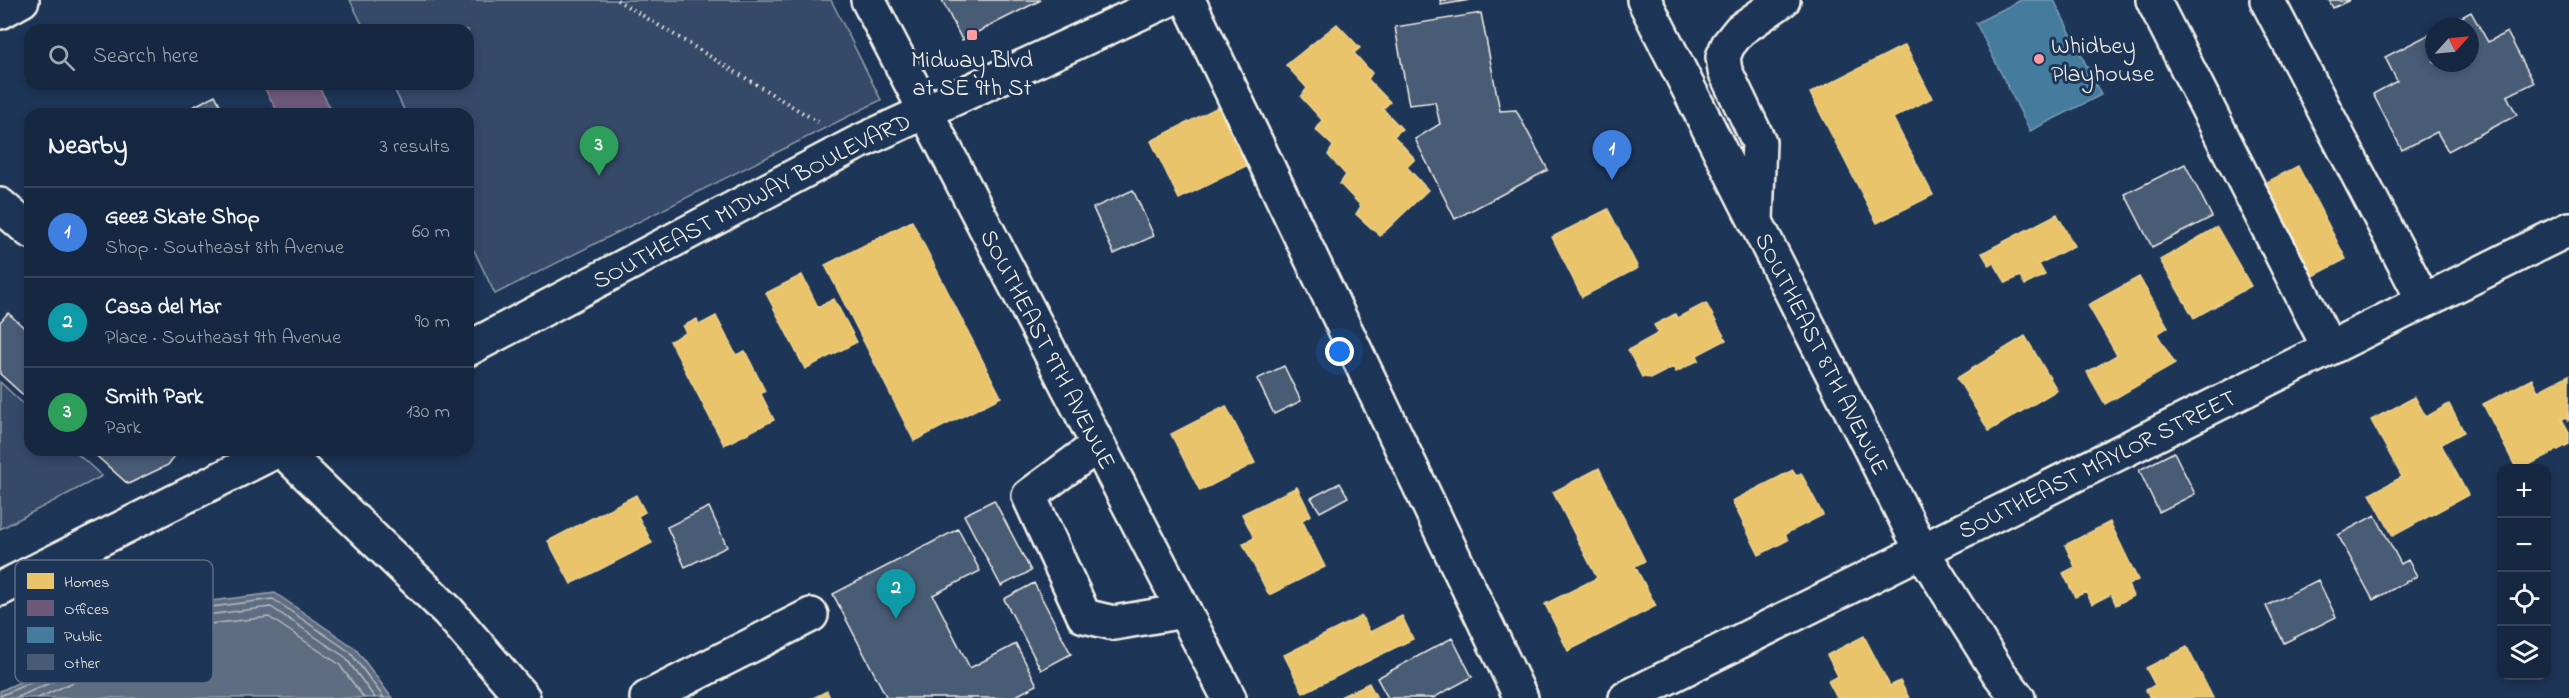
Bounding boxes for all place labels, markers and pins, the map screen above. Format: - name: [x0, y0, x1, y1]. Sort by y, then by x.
- marker: Midway Blvd at SE 9th St: [965, 28, 979, 42]
- place label: Whidbey Playhouse: [2051, 30, 2155, 94]
- place label: Midway Blvd at SE 9th St: [911, 44, 1033, 107]
- marker: Whidbey Playhouse: [2032, 52, 2046, 66]
- pin: 3: [580, 126, 618, 176]
- pin: 1: [1592, 130, 1632, 180]
- pin: 2: [876, 570, 916, 619]

